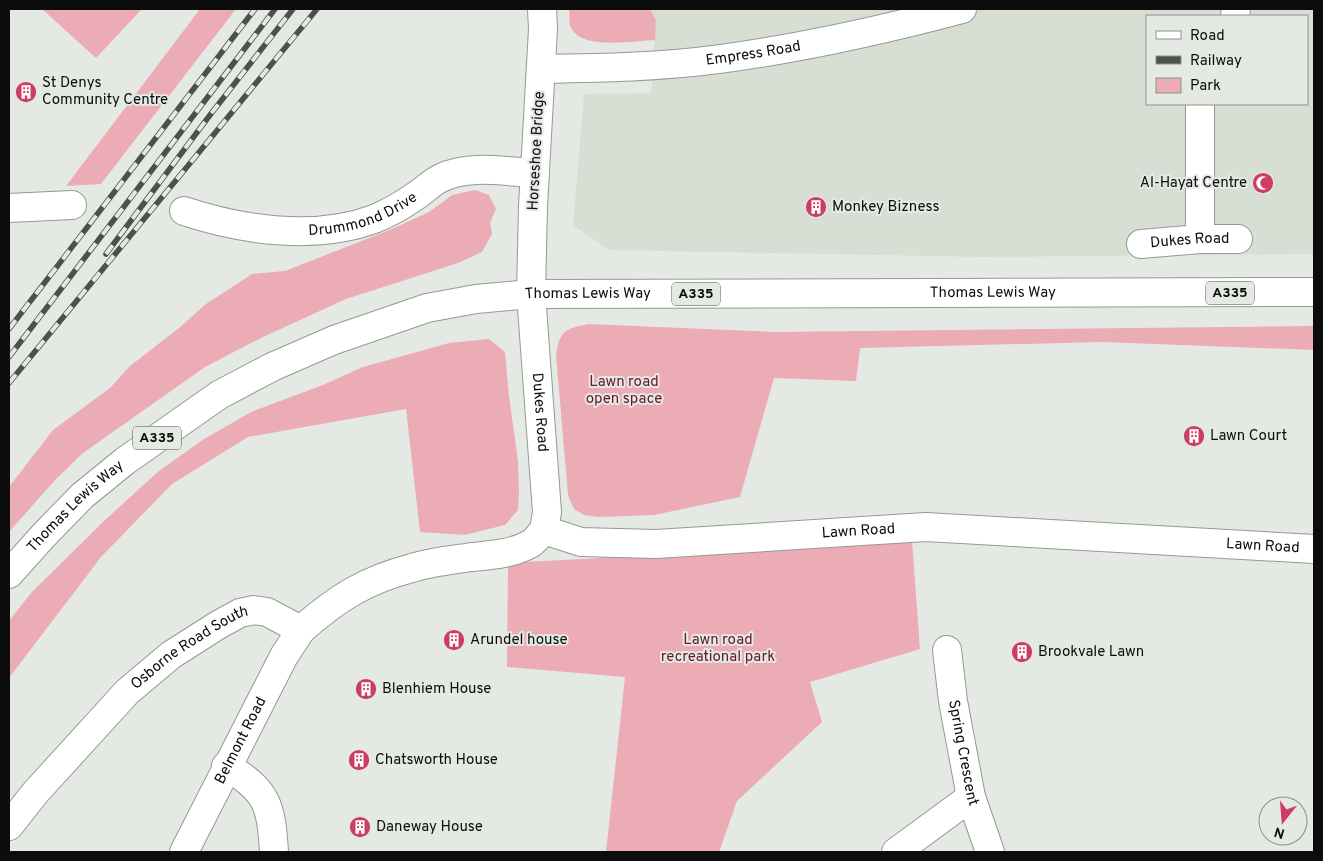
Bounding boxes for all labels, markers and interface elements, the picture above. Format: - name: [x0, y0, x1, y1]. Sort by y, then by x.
- legend: [1146, 15, 1308, 105]
- text: Road: [1190, 27, 1225, 46]
- street label: Empress Road: [705, 37, 802, 70]
- text: Railway: [1190, 52, 1242, 71]
- place label: St Denys Community Centre: [42, 74, 168, 110]
- text: Park: [1190, 77, 1221, 96]
- building icon: St Denys Community Centre: [14, 80, 38, 104]
- street label: Horseshoe Bridge: [524, 91, 550, 211]
- mosque icon: Al-Hayat Centre: [1251, 171, 1275, 195]
- place label: Al-Hayat Centre: [1140, 174, 1247, 193]
- street label: Drummond Drive: [308, 188, 421, 241]
- building icon: Monkey Bizness: [804, 195, 828, 219]
- place label: Monkey Bizness: [832, 198, 939, 217]
- street label: Dukes Road: [1149, 229, 1230, 253]
- road number: A335: [672, 282, 720, 306]
- road number: A335: [1206, 282, 1254, 304]
- street label: Thomas Lewis Way: [930, 283, 1056, 302]
- street label: Thomas Lewis Way: [524, 284, 651, 304]
- street label: Dukes Road: [527, 372, 552, 453]
- park label: Lawn road open space: [586, 373, 662, 409]
- building icon: Lawn Court: [1182, 424, 1206, 448]
- road number: A335: [133, 426, 181, 449]
- place label: Lawn Court: [1210, 427, 1287, 446]
- street label: Thomas Lewis Way: [23, 456, 128, 557]
- street label: Lawn Road: [821, 519, 896, 543]
- street label: Lawn Road: [1226, 535, 1300, 558]
- street label: Osborne Road South: [127, 602, 250, 694]
- building icon: Arundel house: [442, 628, 466, 652]
- place label: Arundel house: [470, 631, 567, 650]
- park label: Lawn road recreational park: [661, 631, 775, 667]
- building icon: Brookvale Lawn: [1010, 640, 1034, 664]
- place label: Brookvale Lawn: [1038, 643, 1144, 662]
- building icon: Blenhiem House: [354, 677, 378, 701]
- place label: Blenhiem House: [382, 680, 491, 699]
- street label: Belmont Road: [211, 694, 271, 787]
- street label: Spring Crescent: [943, 698, 983, 808]
- building icon: Chatsworth House: [347, 748, 371, 772]
- place label: Chatsworth House: [375, 751, 498, 770]
- north arrow: [1258, 796, 1308, 846]
- building icon: Daneway House: [348, 815, 372, 839]
- place label: Daneway House: [376, 818, 483, 837]
- text: N: [1272, 822, 1287, 842]

